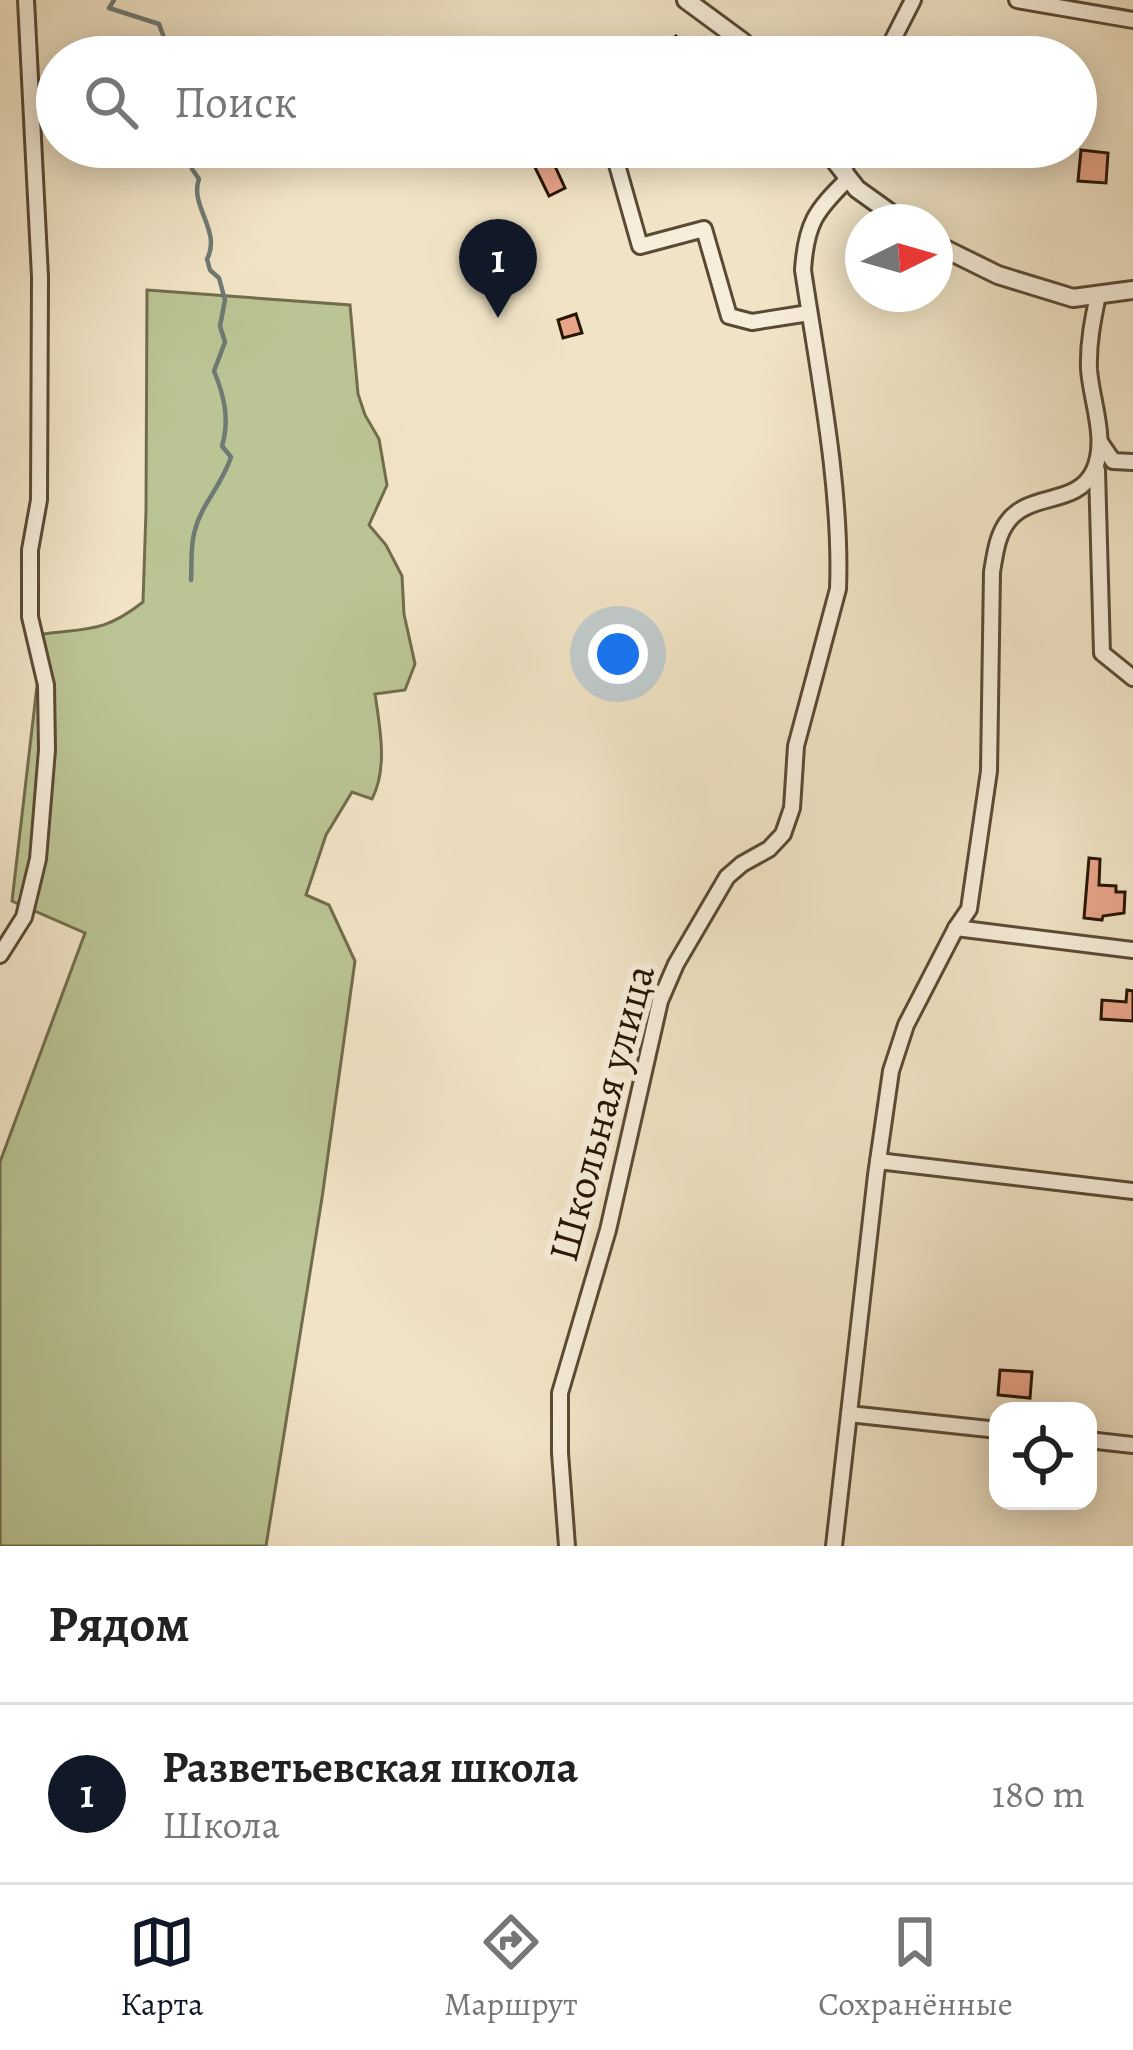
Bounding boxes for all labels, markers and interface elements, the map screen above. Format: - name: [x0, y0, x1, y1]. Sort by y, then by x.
- search box: [36, 36, 1097, 168]
- icon: search: [78, 69, 144, 135]
- text: Поиск: [174, 71, 297, 133]
- north arrow: [845, 204, 953, 312]
- pin: 1: [459, 219, 537, 318]
- your location: [588, 624, 648, 684]
- street label: Школьная улица: [534, 958, 668, 1268]
- map controls: [989, 1402, 1097, 1510]
- button: locate: [989, 1402, 1097, 1510]
- text: Рядом: [48, 1589, 190, 1659]
- text: Разветьевская школа: [162, 1736, 578, 1798]
- text: 1: [80, 1767, 94, 1820]
- text: 180 m: [992, 1767, 1085, 1820]
- text: Школа: [162, 1798, 280, 1851]
- tab: Карта: [120, 1909, 203, 2026]
- tab: Маршрут: [444, 1909, 578, 2026]
- tab: Сохранённые: [818, 1909, 1013, 2026]

